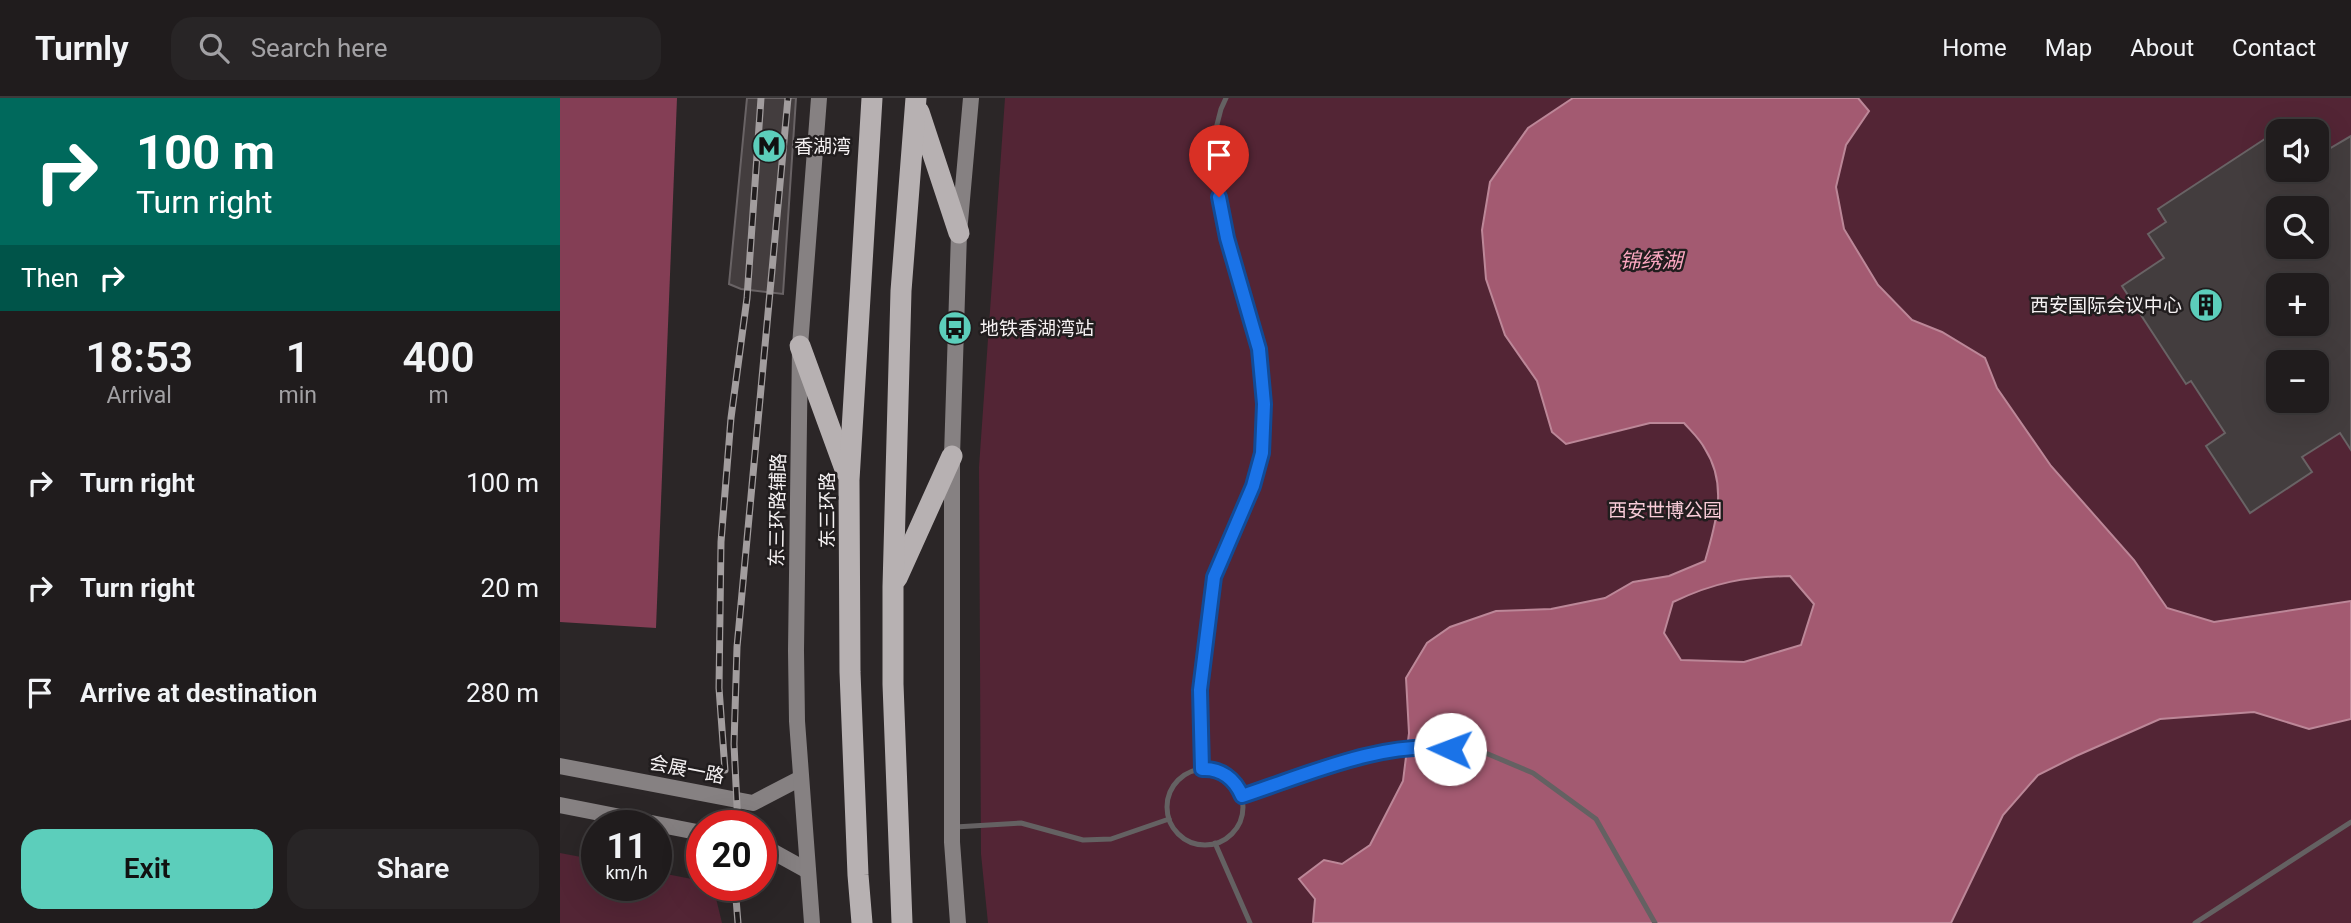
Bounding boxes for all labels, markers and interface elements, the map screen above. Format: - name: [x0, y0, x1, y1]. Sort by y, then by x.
- search box: [171, 17, 661, 80]
- text: Turnly: [35, 29, 129, 68]
- icon: search: [195, 29, 233, 67]
- text: Search here: [251, 33, 387, 63]
- text: Home: [1942, 34, 2007, 62]
- text: Map: [2045, 34, 2092, 62]
- text: About: [2130, 34, 2194, 62]
- text: Contact: [2232, 34, 2316, 62]
- map controls: [2266, 119, 2329, 413]
- button: sound: [2266, 119, 2329, 182]
- text: 100 m: [136, 124, 275, 181]
- pin: [1189, 125, 1249, 197]
- icon: right: [21, 126, 112, 217]
- metro station icon: 香湖湾: [750, 127, 788, 165]
- place label: 香湖湾: [794, 135, 851, 158]
- icon: arrive: [1200, 136, 1238, 174]
- text: Turn right: [136, 183, 272, 221]
- button: search: [2266, 196, 2329, 259]
- water label: 锦绣湖: [1620, 249, 1685, 273]
- icon: right: [93, 259, 131, 297]
- text: Then: [21, 263, 79, 293]
- button: +: [2266, 273, 2329, 336]
- building icon: 西安国际会议中心: [2187, 286, 2225, 324]
- place label: 西安国际会议中心: [2030, 294, 2182, 317]
- bus stop icon: 地铁香湖湾站: [936, 309, 974, 347]
- place label: 地铁香湖湾站: [980, 317, 1094, 340]
- text: 18:53: [86, 333, 193, 382]
- text: 1: [286, 333, 310, 382]
- text: 400: [402, 333, 474, 382]
- button: −: [2266, 350, 2329, 413]
- text: Arrival: [107, 382, 172, 409]
- text: min: [278, 382, 317, 409]
- text: m: [428, 382, 449, 409]
- street label: 东三环路辅路: [765, 453, 790, 567]
- icon: right: [21, 464, 59, 502]
- text: Turn right: [80, 468, 195, 498]
- text: 100 m: [466, 468, 539, 498]
- street label: 东三环路: [816, 472, 839, 548]
- park label: 西安世博公园: [1608, 499, 1722, 522]
- icon: right: [21, 569, 59, 607]
- text: Turn right: [80, 573, 195, 603]
- text: 20 m: [481, 573, 539, 603]
- icon: arrive: [21, 674, 59, 712]
- text: Arrive at destination: [80, 678, 317, 708]
- text: 280 m: [466, 678, 539, 708]
- position arrow: [1413, 712, 1487, 786]
- street label: 会展一路: [647, 751, 726, 788]
- speed limit sign: 20: [686, 810, 777, 901]
- text: 11: [606, 826, 647, 867]
- button: Exit: [21, 829, 273, 909]
- button: Share: [287, 829, 539, 909]
- text: km/h: [605, 862, 648, 883]

